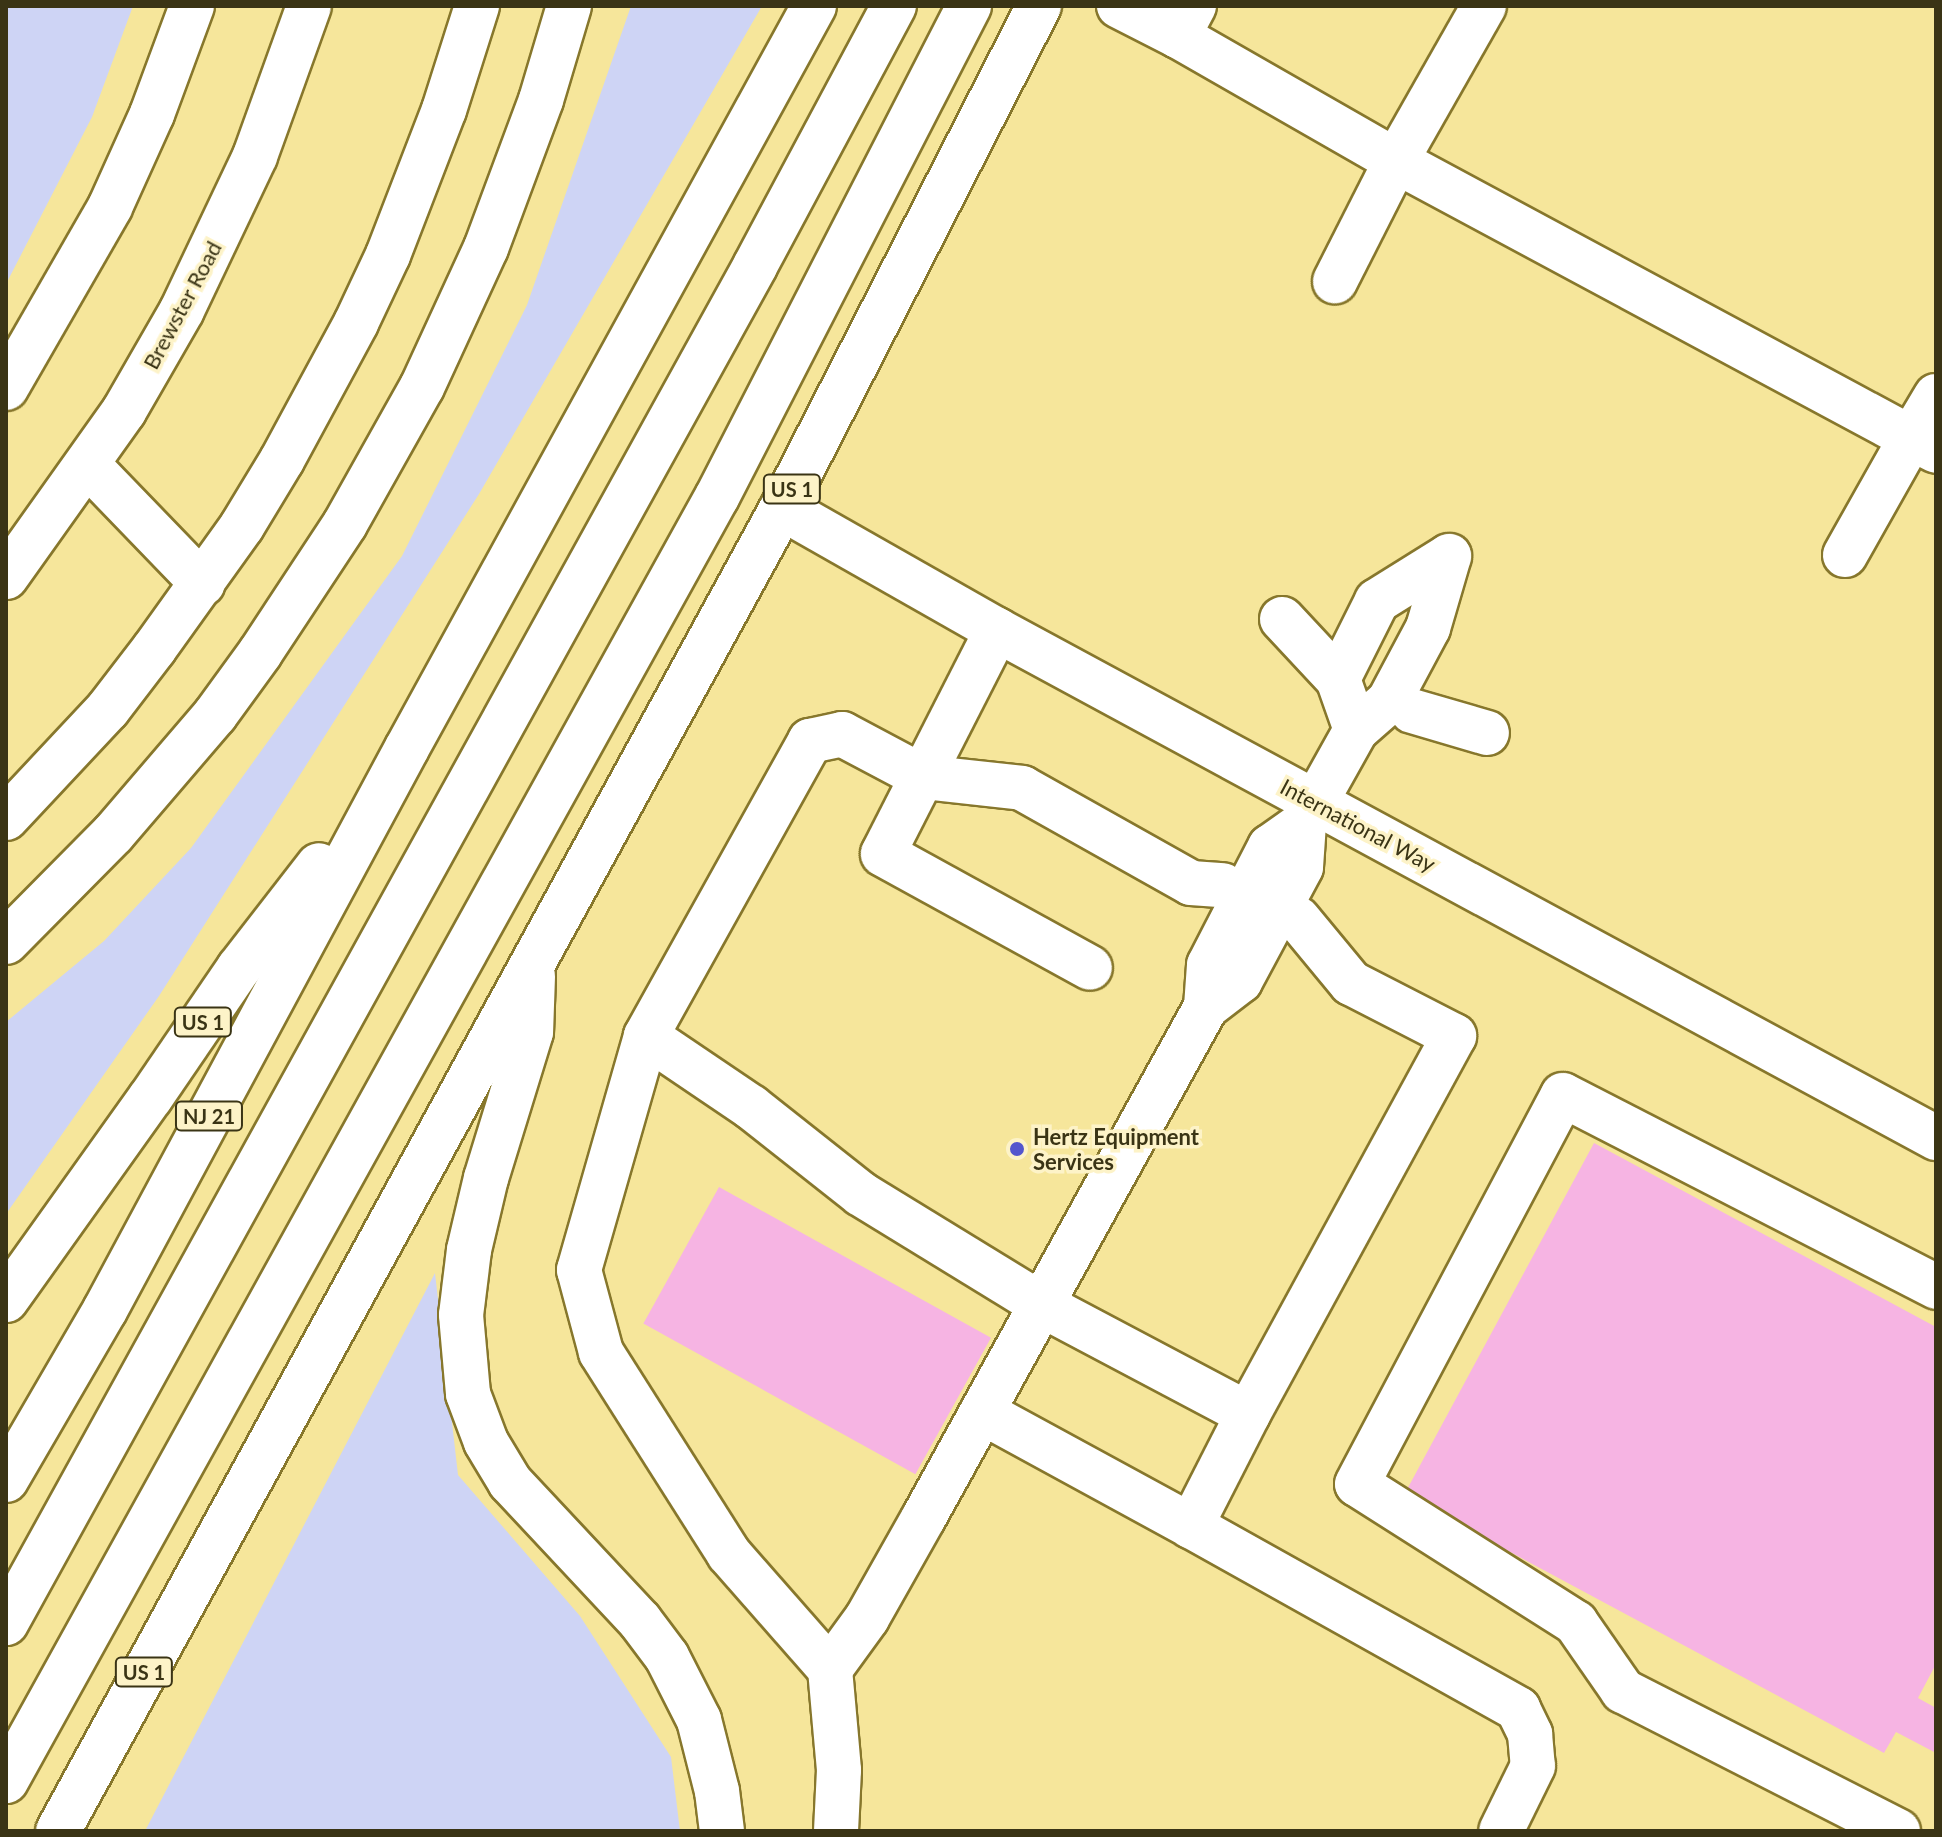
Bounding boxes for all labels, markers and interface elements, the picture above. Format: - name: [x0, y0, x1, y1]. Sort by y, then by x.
- street label: Brewster Road: [137, 236, 227, 374]
- road number: US 1: [762, 473, 822, 505]
- street label: International Way: [1276, 773, 1440, 877]
- road number: US 1: [173, 1006, 233, 1038]
- road number: NJ 21: [173, 1100, 245, 1132]
- place label: Hertz Equipment Services: [1033, 1123, 1199, 1174]
- marker: Hertz Equipment Services: [1008, 1140, 1026, 1158]
- road number: US 1: [114, 1656, 174, 1688]

